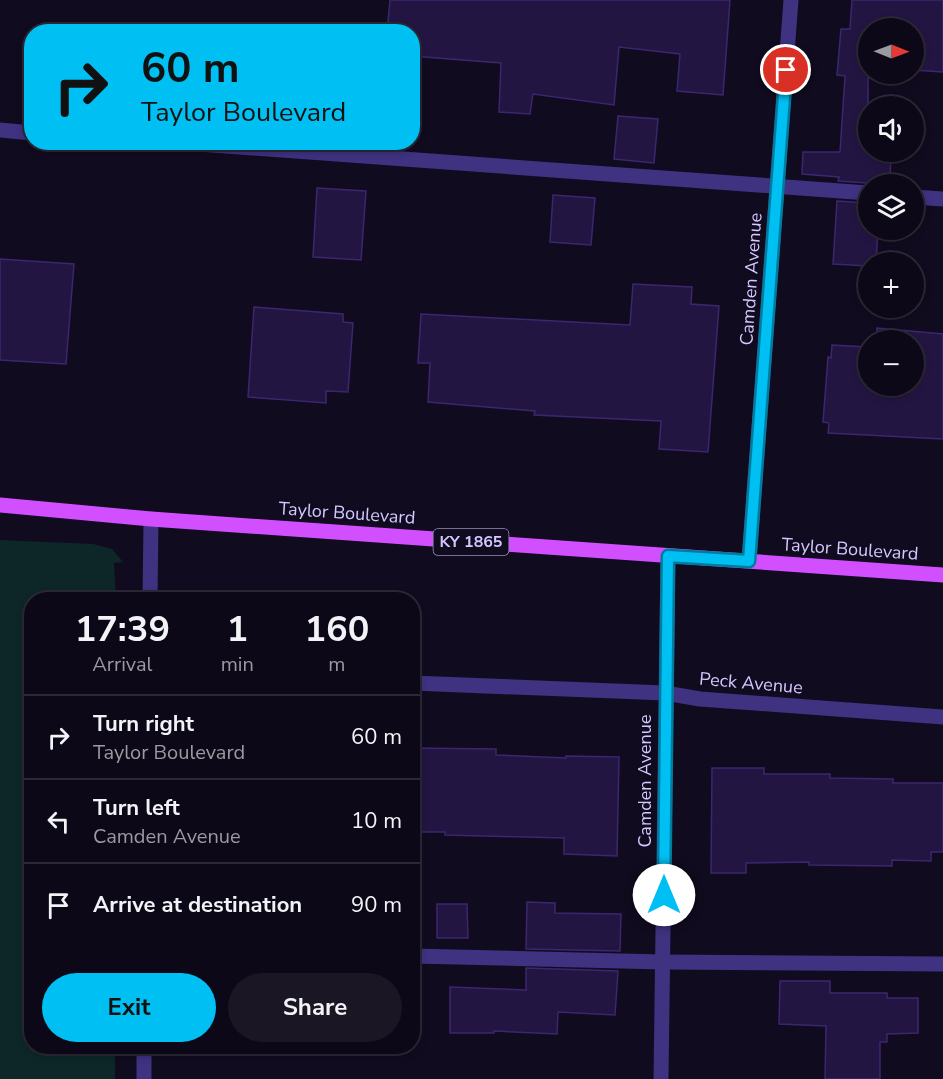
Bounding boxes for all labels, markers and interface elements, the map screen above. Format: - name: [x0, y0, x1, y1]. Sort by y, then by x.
- north arrow: [858, 18, 924, 84]
- map controls: [858, 18, 924, 396]
- text: 60 m: [141, 40, 240, 97]
- pin: [760, 44, 811, 95]
- icon: right: [42, 48, 120, 126]
- icon: arrive: [769, 53, 802, 86]
- text: Taylor Boulevard: [141, 94, 346, 131]
- button: sound: [858, 96, 924, 162]
- button: layers: [858, 174, 924, 240]
- street label: Camden Avenue: [734, 212, 768, 346]
- button: +: [858, 252, 924, 318]
- button: −: [858, 330, 924, 396]
- street label: Taylor Boulevard: [278, 496, 416, 530]
- road number: KY 1865: [434, 529, 508, 555]
- street label: Taylor Boulevard: [781, 532, 919, 566]
- text: 17:39: [75, 605, 170, 654]
- text: 1: [226, 605, 248, 654]
- text: 160: [304, 605, 369, 654]
- text: Arrival: [92, 651, 152, 678]
- text: min: [221, 651, 254, 678]
- text: m: [328, 651, 345, 678]
- street label: Peck Avenue: [698, 667, 804, 699]
- text: Turn right: [93, 709, 194, 739]
- street label: Camden Avenue: [633, 715, 657, 847]
- icon: right: [42, 721, 75, 754]
- text: 60 m: [351, 722, 402, 752]
- text: Taylor Boulevard: [93, 739, 245, 766]
- text: Turn left: [93, 793, 180, 823]
- icon: left: [42, 805, 75, 838]
- text: 10 m: [351, 806, 402, 836]
- text: Camden Avenue: [93, 823, 241, 850]
- position arrow: [632, 863, 696, 927]
- icon: arrive: [42, 889, 75, 922]
- text: Arrive at destination: [93, 890, 302, 920]
- text: 90 m: [351, 890, 402, 920]
- button: Exit: [42, 973, 216, 1042]
- button: Share: [228, 973, 402, 1042]

